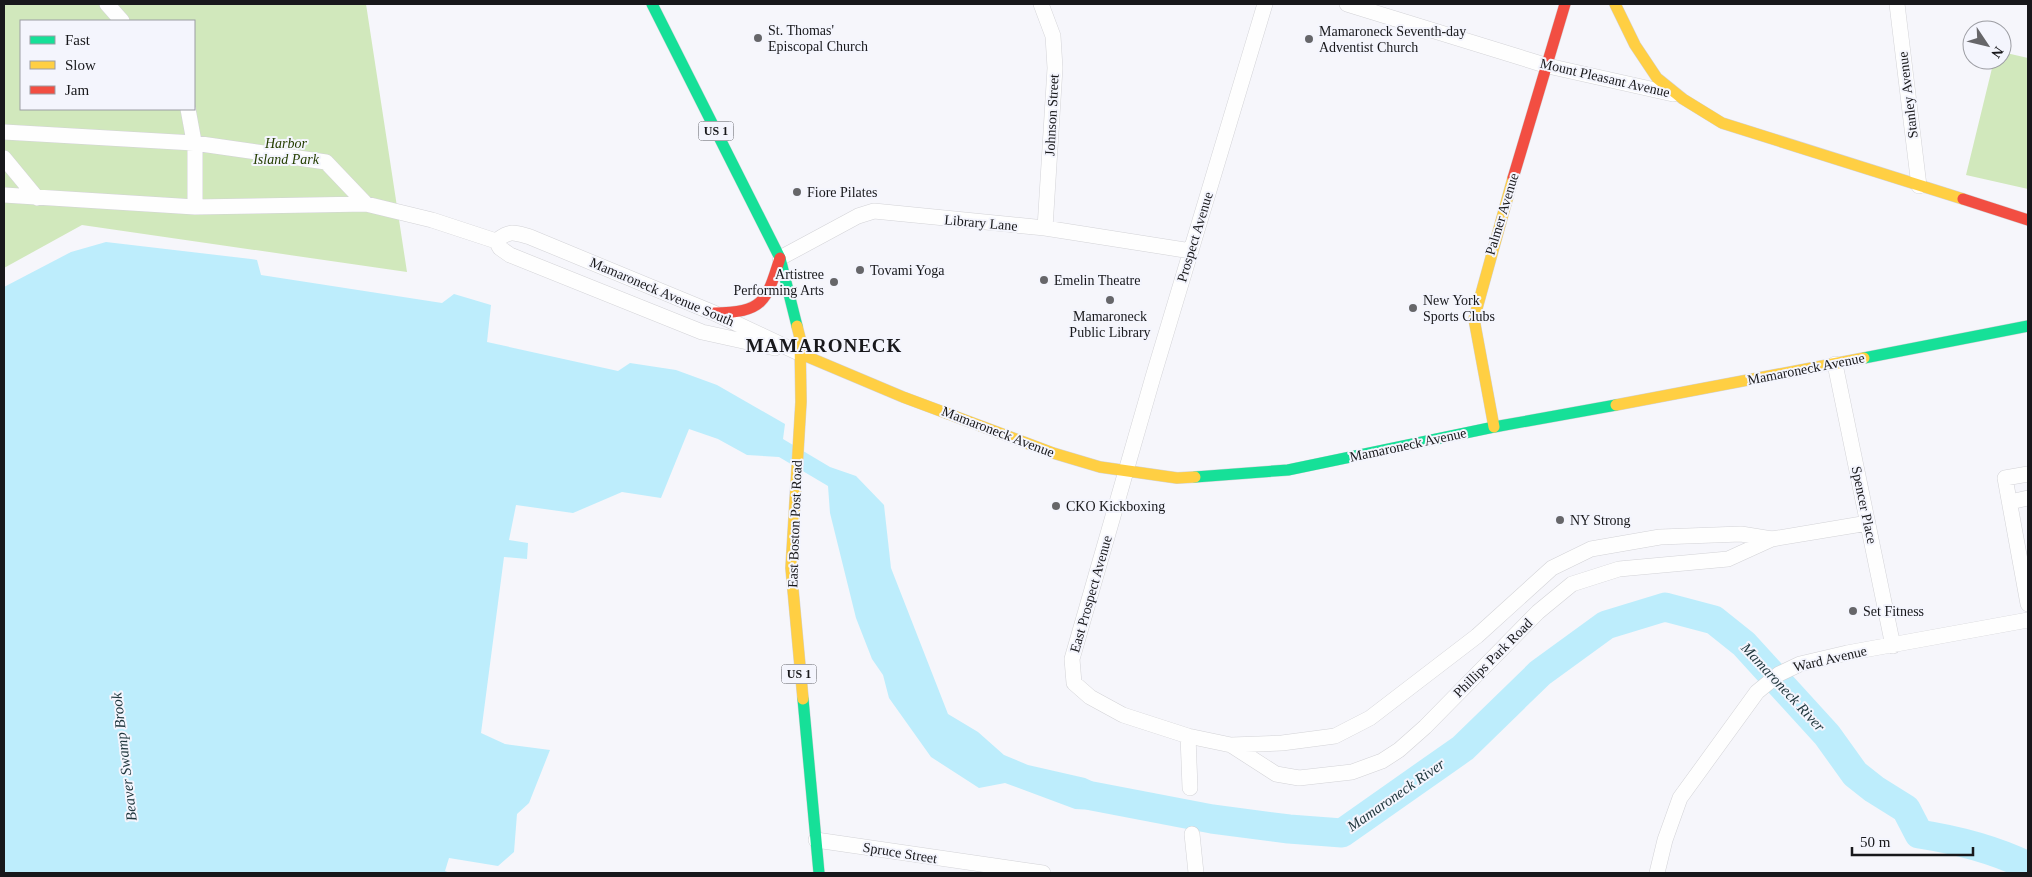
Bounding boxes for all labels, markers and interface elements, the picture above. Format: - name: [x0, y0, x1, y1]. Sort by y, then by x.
- legend: [20, 20, 195, 110]
- north arrow: [1962, 20, 2012, 70]
- place label: St. Thomas' Episcopal Church: [768, 23, 868, 54]
- place label: Mamaroneck Seventh-day Adventist Church: [1319, 24, 1466, 55]
- text: Fast: [65, 32, 91, 48]
- marker: St. Thomas' Episcopal Church: [752, 32, 764, 44]
- marker: Mamaroneck Seventh-day Adventist Church: [1303, 33, 1315, 45]
- text: N: [1988, 44, 2006, 61]
- street label: Stanley Avenue: [1895, 51, 1921, 139]
- street label: Mount Pleasant Avenue: [1539, 56, 1671, 100]
- text: Slow: [65, 57, 96, 73]
- street label: Johnson Street: [1042, 74, 1062, 156]
- text: Jam: [65, 82, 89, 98]
- road number: US 1: [698, 122, 734, 140]
- park label: Harbor Island Park: [252, 136, 320, 167]
- street label: Palmer Avenue: [1482, 171, 1522, 257]
- place label: Fiore Pilates: [807, 185, 877, 200]
- marker: Fiore Pilates: [791, 186, 803, 198]
- street label: Prospect Avenue: [1174, 190, 1216, 284]
- street label: Library Lane: [944, 212, 1018, 234]
- street label: Mamaroneck Avenue South: [588, 255, 736, 329]
- place label: Tovami Yoga: [870, 263, 945, 278]
- marker: Tovami Yoga: [854, 264, 866, 276]
- place label: Artistree Performing Arts: [733, 267, 824, 298]
- place label: Emelin Theatre: [1054, 273, 1140, 288]
- marker: Emelin Theatre: [1038, 274, 1050, 286]
- marker: Artistree Performing Arts: [828, 276, 840, 288]
- place label: New York Sports Clubs: [1423, 293, 1495, 324]
- marker: Mamaroneck Public Library: [1104, 294, 1116, 306]
- marker: New York Sports Clubs: [1407, 302, 1419, 314]
- place label: Mamaroneck Public Library: [1069, 309, 1151, 340]
- district label: MAMARONECK: [746, 335, 902, 356]
- street label: Mamaroneck Avenue: [1746, 350, 1866, 388]
- street label: Mamaroneck Avenue: [940, 404, 1056, 460]
- street label: Mamaroneck Avenue: [1348, 425, 1468, 465]
- street label: East Boston Post Road: [785, 460, 805, 588]
- street label: Spencer Place: [1848, 465, 1880, 545]
- place label: CKO Kickboxing: [1066, 499, 1165, 514]
- marker: CKO Kickboxing: [1050, 500, 1062, 512]
- place label: NY Strong: [1570, 513, 1631, 528]
- marker: NY Strong: [1554, 514, 1566, 526]
- street label: East Prospect Avenue: [1067, 534, 1115, 654]
- place label: Set Fitness: [1863, 604, 1924, 619]
- marker: Set Fitness: [1847, 605, 1859, 617]
- street label: Phillips Park Road: [1451, 616, 1535, 700]
- water label: Mamaroneck River: [1737, 639, 1828, 735]
- street label: Ward Avenue: [1792, 643, 1868, 675]
- road number: US 1: [782, 664, 816, 684]
- water label: Beaver Swamp Brook: [108, 691, 140, 822]
- water label: Mamaroneck River: [1344, 755, 1448, 835]
- scale bar: [1852, 824, 1973, 856]
- text: 50 m: [1860, 834, 1891, 850]
- street label: Spruce Street: [862, 840, 938, 866]

